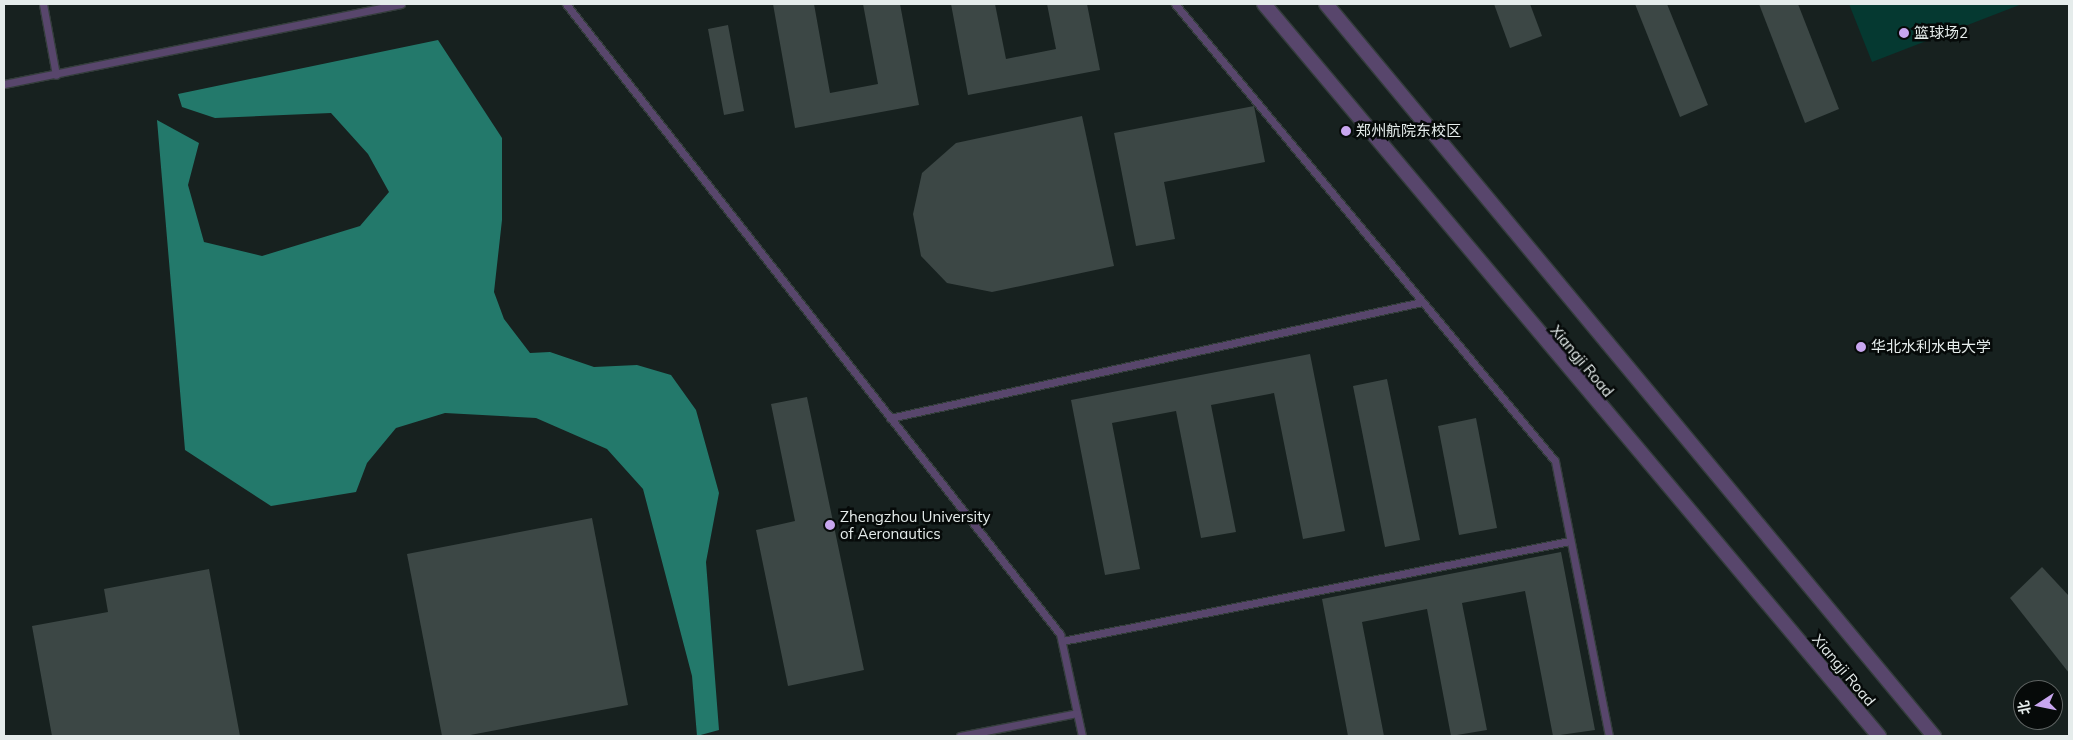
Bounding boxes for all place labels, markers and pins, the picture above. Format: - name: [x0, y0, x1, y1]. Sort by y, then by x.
- place label: 篮球场2: [1914, 24, 1968, 42]
- marker: 篮球场2: [1898, 27, 1910, 39]
- place label: 郑州航院东校区: [1356, 122, 1461, 140]
- marker: 郑州航院东校区: [1340, 125, 1352, 137]
- place label: 华北水利水电大学: [1871, 338, 1991, 356]
- marker: 华北水利水电大学: [1855, 341, 1867, 353]
- place label: Zhengzhou University of Aeronautics: [840, 507, 990, 542]
- marker: Zhengzhou University of Aeronautics: [824, 519, 836, 531]

